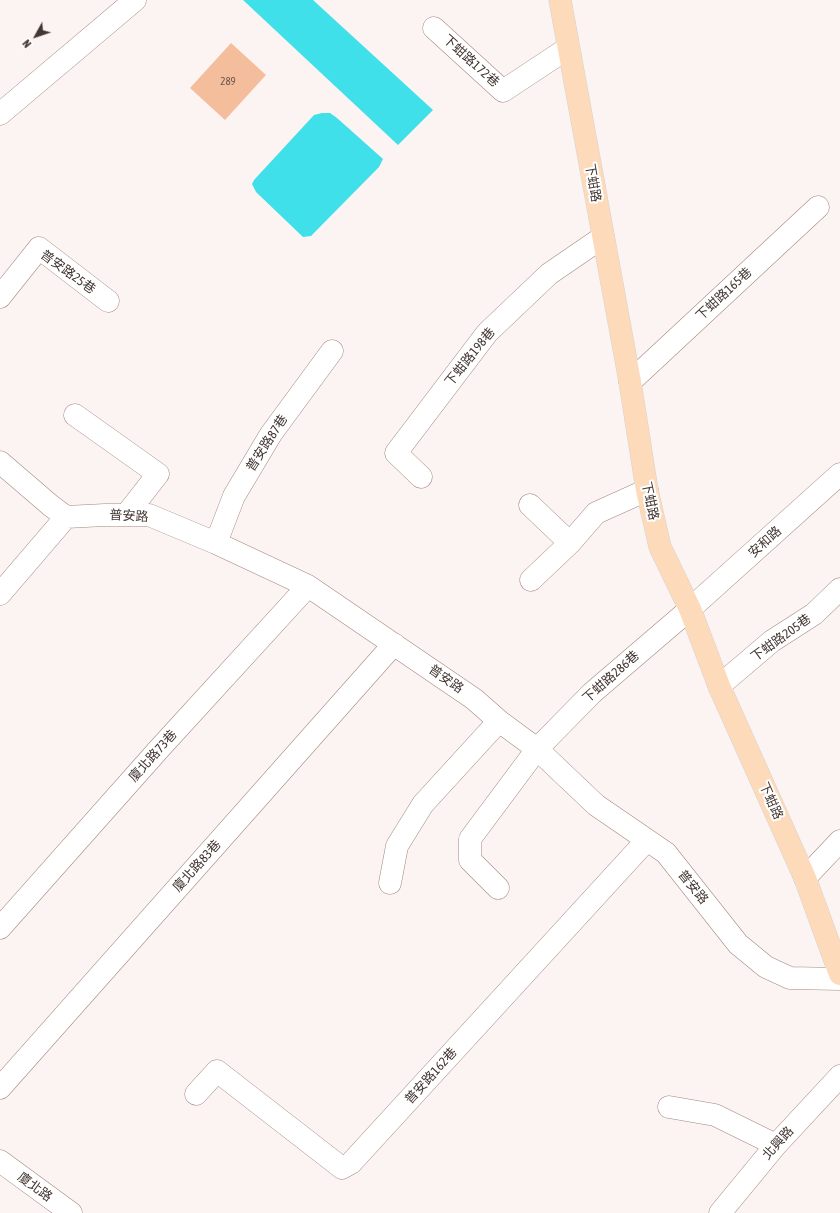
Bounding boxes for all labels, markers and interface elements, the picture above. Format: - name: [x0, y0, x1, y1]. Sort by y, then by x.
- north arrow: [16, 16, 56, 56]
- street label: 下蚶路172巷: [440, 32, 502, 90]
- text: N: [20, 37, 33, 50]
- house number: 289: [220, 75, 236, 89]
- street label: 下蚶路: [582, 162, 604, 204]
- street label: 普安路25巷: [37, 247, 99, 297]
- street label: 下蚶路165巷: [693, 264, 755, 324]
- street label: 下蚶路198巷: [442, 325, 498, 389]
- street label: 普安路87巷: [243, 412, 291, 474]
- street label: 下蚶路: [638, 480, 662, 522]
- street label: 普安路: [109, 507, 149, 525]
- street label: 安和路: [745, 523, 785, 561]
- street label: 下蚶路205巷: [748, 611, 814, 665]
- street label: 下蚶路286巷: [580, 648, 642, 706]
- street label: 普安路: [426, 661, 466, 697]
- street label: 廈北路73巷: [126, 727, 180, 785]
- street label: 下蚶路: [756, 780, 786, 822]
- street label: 廈北路83巷: [170, 837, 224, 895]
- street label: 普安路: [675, 867, 711, 907]
- street label: 普安路162巷: [402, 1045, 460, 1107]
- street label: 北興路: [759, 1123, 797, 1163]
- street label: 廈北路: [15, 1169, 55, 1205]

